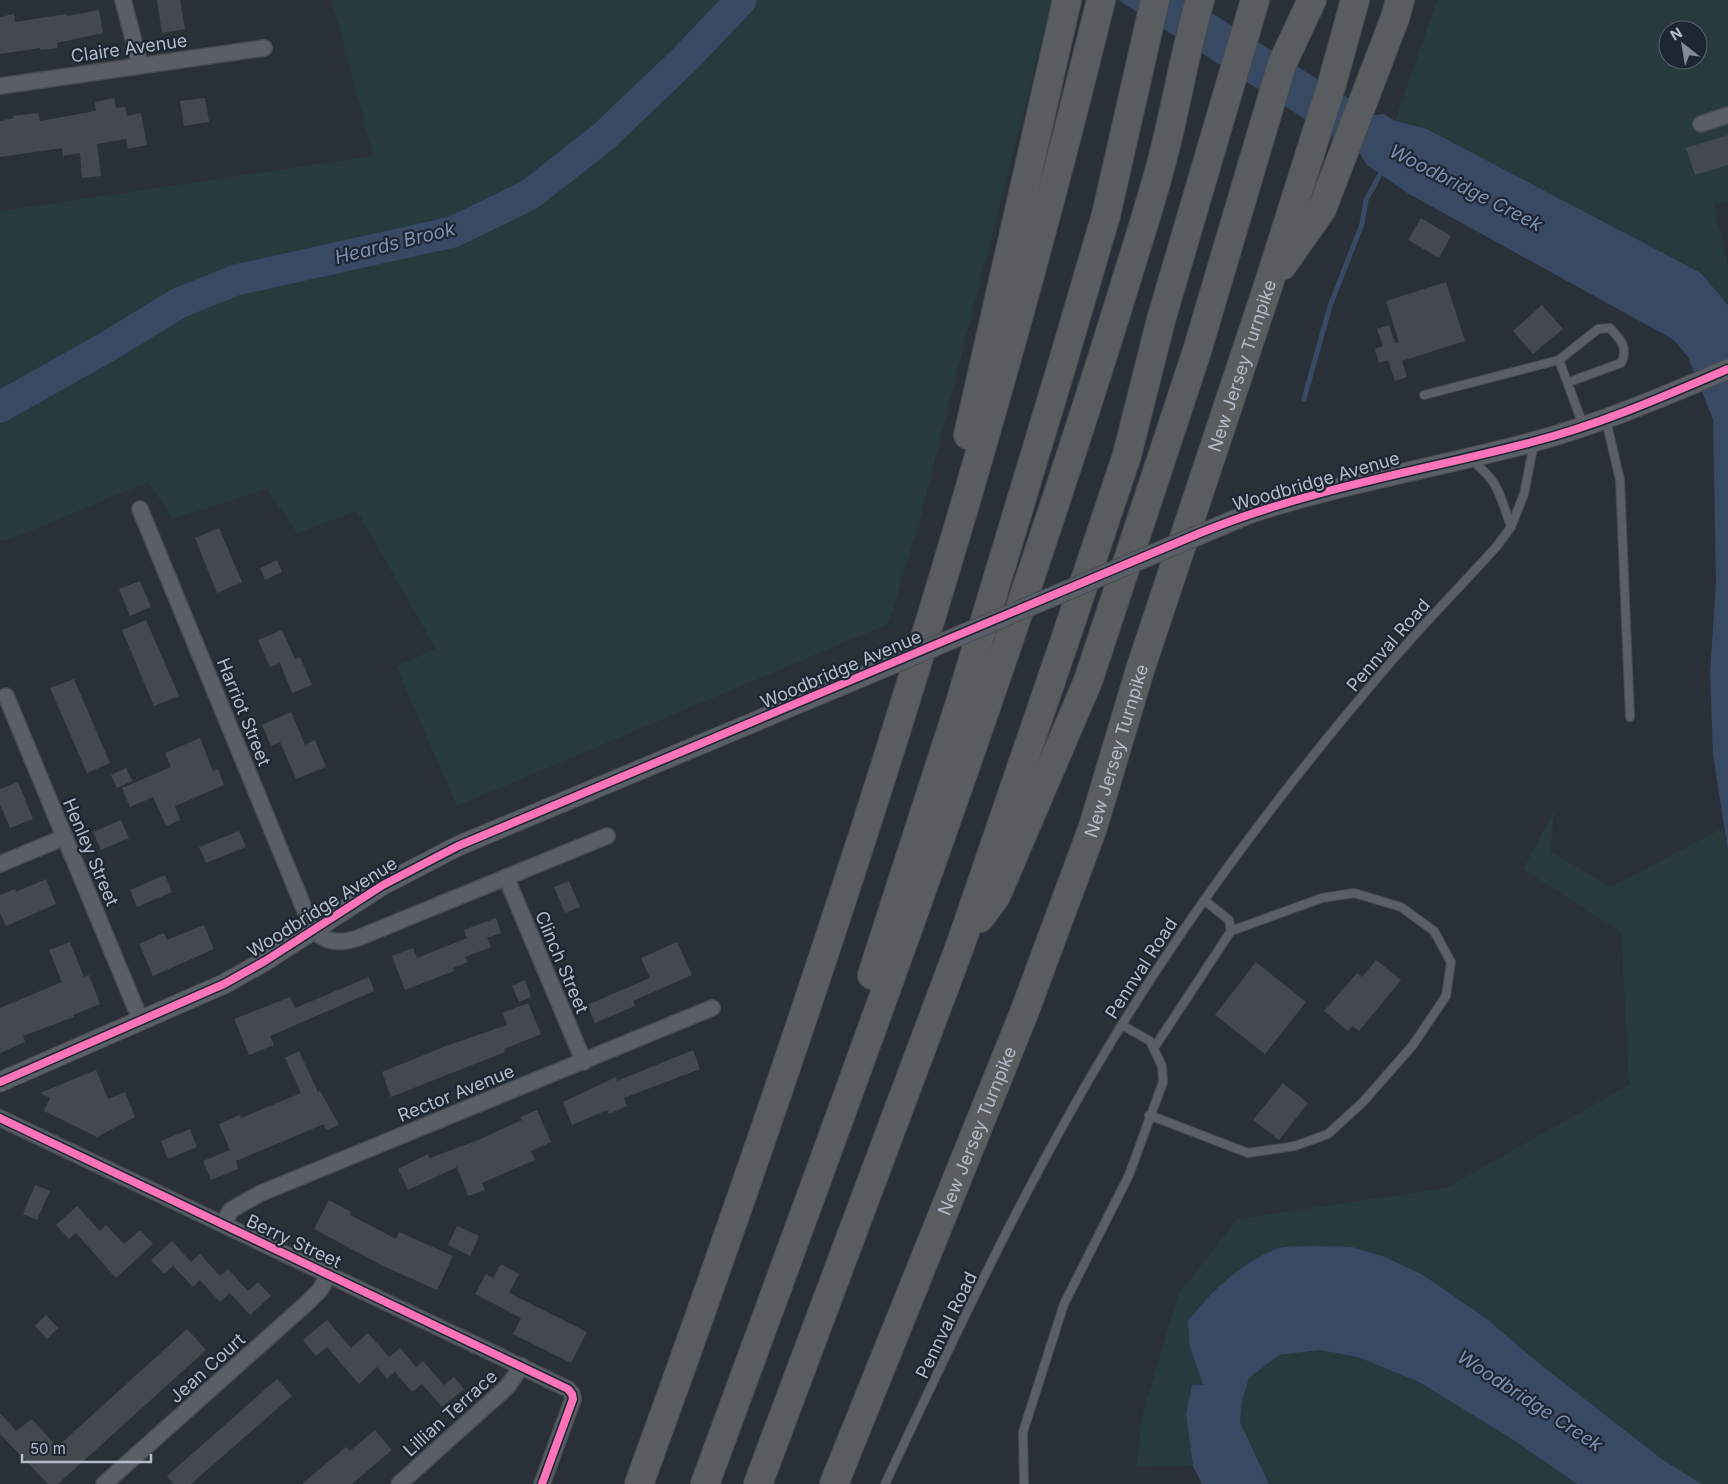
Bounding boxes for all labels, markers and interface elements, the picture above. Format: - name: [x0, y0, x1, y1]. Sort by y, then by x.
- north arrow: [1658, 20, 1708, 70]
- text: N: [1667, 23, 1685, 43]
- street label: Claire Avenue: [69, 29, 189, 67]
- water label: Woodbridge Creek: [1386, 139, 1547, 237]
- water label: Heards Brook: [332, 217, 458, 269]
- street label: New Jersey Turnpike: [1203, 277, 1280, 454]
- street label: Woodbridge Avenue: [1230, 447, 1402, 515]
- street label: Pennval Road: [1342, 594, 1434, 696]
- street label: Woodbridge Avenue: [757, 626, 925, 712]
- street label: Harriot Street: [213, 655, 275, 769]
- street label: New Jersey Turnpike: [1080, 661, 1152, 840]
- street label: Henley Street: [59, 795, 123, 909]
- street label: Woodbridge Avenue: [243, 852, 401, 962]
- street label: Clinch Street: [531, 908, 593, 1016]
- street label: Pennval Road: [1101, 914, 1181, 1022]
- street label: New Jersey Turnpike: [933, 1043, 1020, 1218]
- street label: Rector Avenue: [395, 1060, 517, 1126]
- street label: Berry Street: [243, 1210, 345, 1272]
- street label: Pennval Road: [911, 1268, 981, 1382]
- street label: Jean Court: [165, 1329, 249, 1407]
- water label: Woodbridge Creek: [1453, 1345, 1607, 1457]
- street label: Lillian Terrace: [399, 1365, 501, 1461]
- scale bar: [22, 1432, 151, 1464]
- text: 50 m: [30, 1439, 66, 1458]

